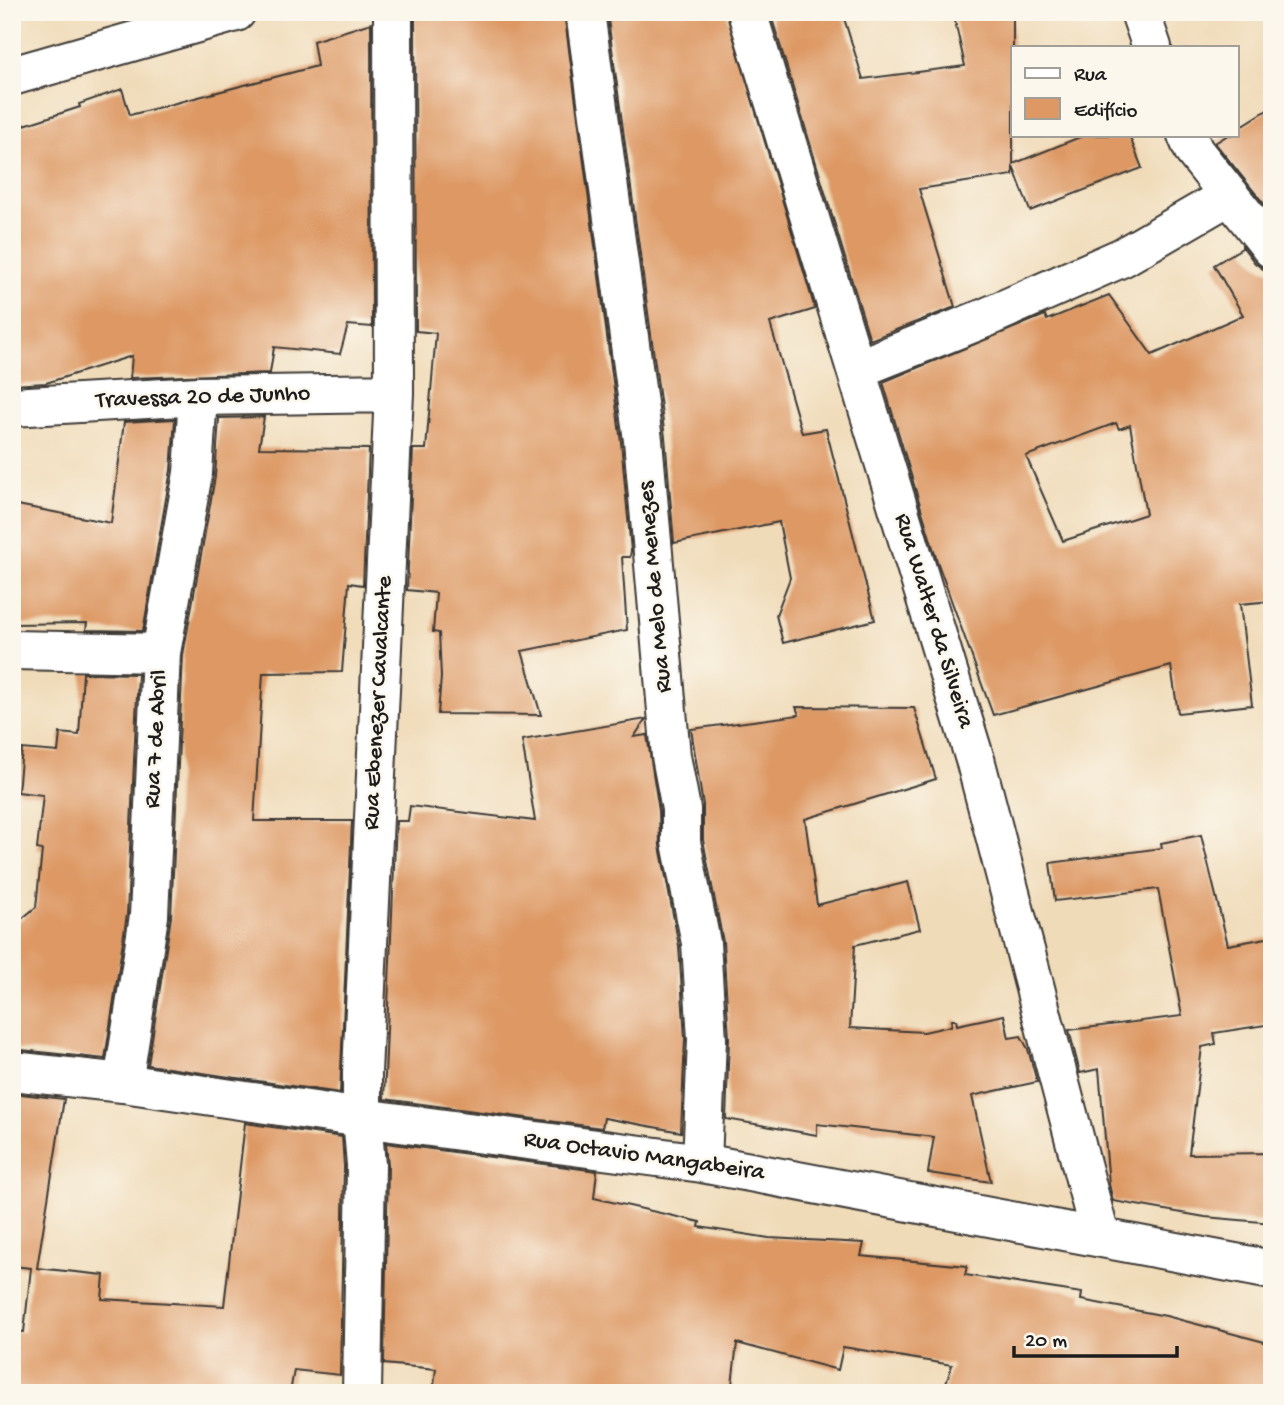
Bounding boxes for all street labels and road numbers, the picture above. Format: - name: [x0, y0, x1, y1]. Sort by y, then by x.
- street label: Travessa 20 de Junho: [93, 380, 311, 416]
- street label: Rua Melo de Menezes: [632, 479, 680, 694]
- street label: Rua Walter da Silveira: [887, 510, 980, 732]
- street label: Rua Ebenezer Cavalcante: [358, 575, 400, 831]
- street label: Rua 7 de Abril: [139, 669, 175, 809]
- street label: Rua Octavio Mangabeira: [522, 1126, 767, 1188]

